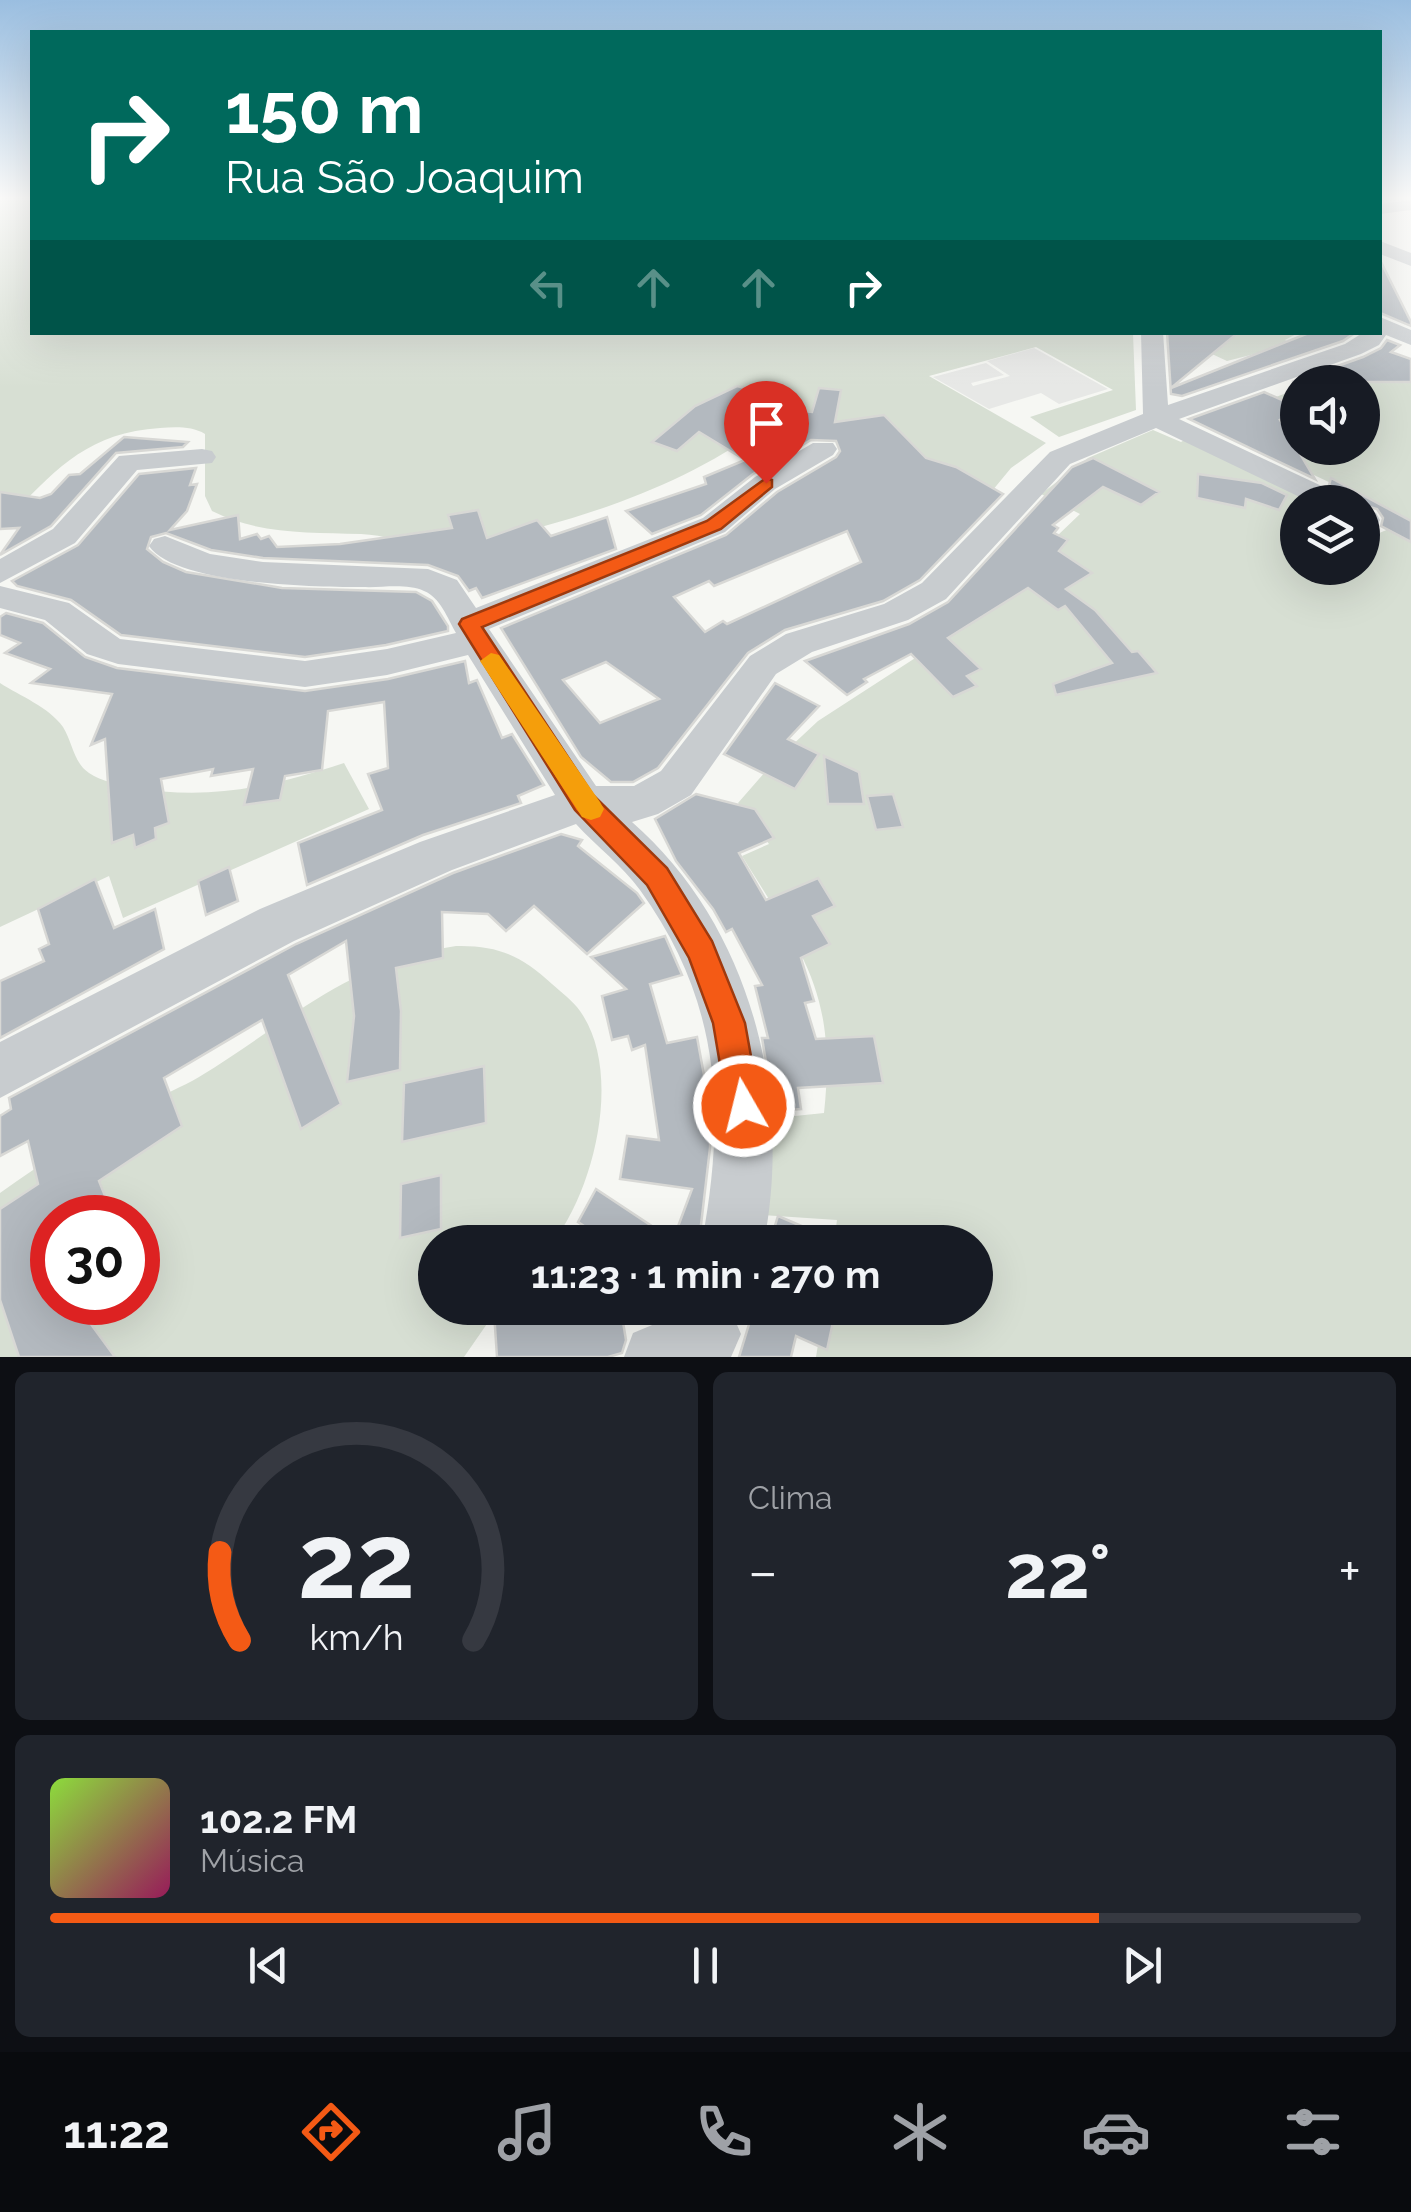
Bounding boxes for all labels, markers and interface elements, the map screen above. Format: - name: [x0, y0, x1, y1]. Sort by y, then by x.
- text: 150 m: [225, 67, 423, 149]
- icon: right: [60, 70, 190, 200]
- text: Rua São Joaquim: [225, 151, 584, 204]
- icon: left: [521, 260, 576, 315]
- icon: ahead: [626, 260, 681, 315]
- icon: ahead: [731, 260, 786, 315]
- icon: right: [836, 260, 891, 315]
- map controls: [1280, 365, 1380, 585]
- button: sound: [1280, 365, 1380, 465]
- pin: [724, 381, 809, 484]
- icon: arrive: [739, 396, 794, 451]
- button: layers: [1280, 485, 1380, 585]
- position arrow: [692, 1054, 796, 1158]
- speed limit sign: 30: [30, 1195, 160, 1325]
- text: 11:23 · 1 min · 270 m: [531, 1252, 880, 1297]
- text: Clima: [748, 1479, 832, 1516]
- text: 22: [298, 1500, 415, 1622]
- text: 22°: [1005, 1527, 1111, 1616]
- text: −: [748, 1539, 778, 1604]
- text: +: [1338, 1539, 1361, 1604]
- text: km/h: [309, 1616, 404, 1658]
- text: 102.2 FM: [200, 1797, 357, 1842]
- text: Música: [200, 1842, 305, 1879]
- icon: previous: [241, 1938, 296, 1993]
- icon: pause: [678, 1938, 733, 1993]
- icon: next: [1115, 1938, 1170, 1993]
- icon: directions: [296, 2097, 366, 2167]
- icon: music: [492, 2097, 562, 2167]
- icon: phone: [689, 2097, 759, 2167]
- icon: climate: [885, 2097, 955, 2167]
- icon: car: [1081, 2097, 1151, 2167]
- icon: filters: [1278, 2097, 1348, 2167]
- text: 11:22: [63, 2106, 170, 2159]

